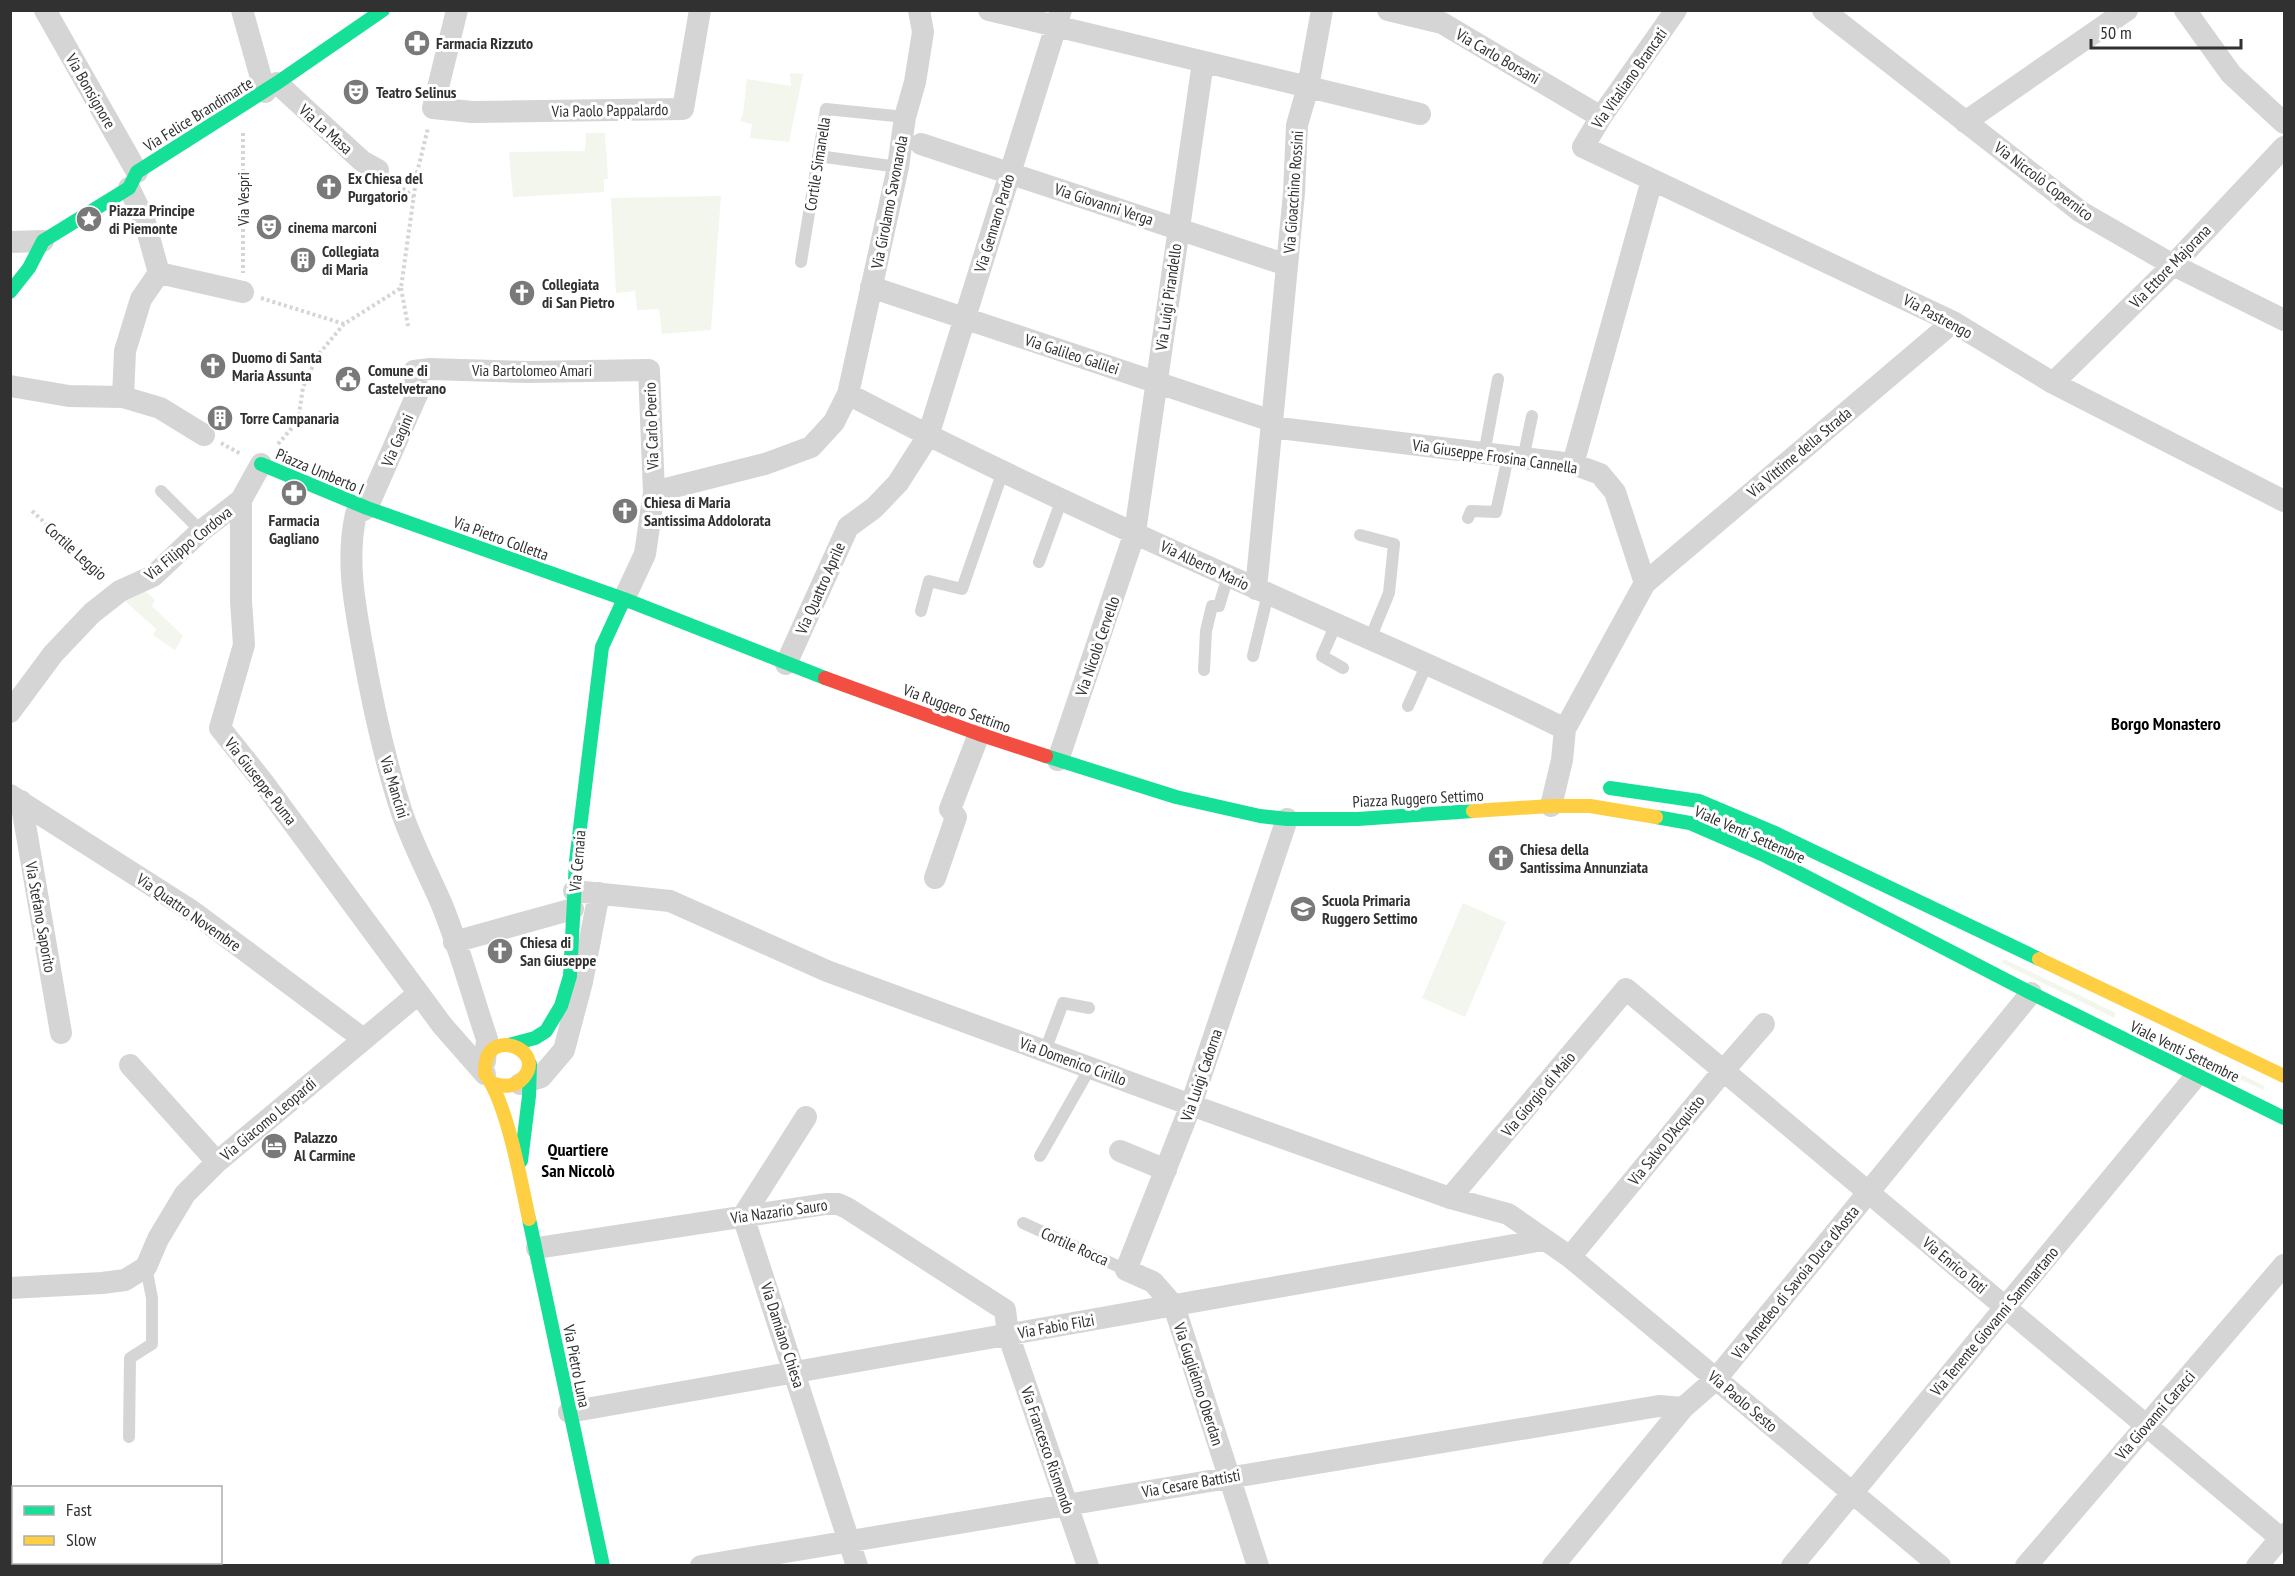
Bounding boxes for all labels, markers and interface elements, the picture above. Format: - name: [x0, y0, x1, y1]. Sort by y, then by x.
- scale bar: [2091, 12, 2241, 50]
- text: 50 m: [2100, 21, 2132, 44]
- street label: Via Carlo Borsani: [1452, 23, 1544, 88]
- street label: Via Vitaliano Brancati: [1586, 24, 1671, 133]
- pharmacy icon: Farmacia Rizzuto: [402, 28, 432, 58]
- place label: Farmacia Rizzuto: [436, 33, 533, 53]
- street label: Via Bonsignore: [61, 49, 120, 132]
- street label: Via Felice Brandimarte: [139, 72, 256, 156]
- theatre icon: Teatro Selinus: [341, 77, 371, 107]
- place label: Teatro Selinus: [376, 82, 457, 102]
- street label: Via La Masa: [294, 99, 357, 158]
- street label: Via Paolo Pappalardo: [551, 99, 669, 121]
- street label: Cortile Simanella: [800, 116, 834, 212]
- street label: Via Gioacchino Rossini: [1279, 130, 1307, 255]
- street label: Via Girolamo Savonarola: [866, 134, 912, 271]
- street label: Via Niccolò Copernico: [1990, 137, 2098, 225]
- place label: Ex Chiesa del Purgatorio: [348, 168, 423, 206]
- street label: Via Gennaro Pardo: [969, 171, 1018, 276]
- street label: Via Vespri: [233, 172, 253, 227]
- church icon: Ex Chiesa del Purgatorio: [314, 172, 344, 202]
- street label: Via Giovanni Verga: [1051, 178, 1156, 229]
- place label: Piazza Principe di Piemonte: [109, 200, 195, 238]
- place icon: Piazza Principe di Piemonte: [74, 204, 104, 234]
- theatre icon: cinema marconi: [254, 212, 284, 242]
- place label: cinema marconi: [288, 217, 377, 237]
- street label: Via Ettore Majorana: [2124, 220, 2215, 313]
- place label: Collegiata di Maria: [322, 241, 380, 279]
- street label: Via Luigi Pirandello: [1150, 242, 1185, 353]
- building icon: Collegiata di Maria: [288, 245, 318, 275]
- place label: Collegiata di San Pietro: [542, 274, 615, 312]
- church icon: Collegiata di San Pietro: [507, 278, 537, 308]
- street label: Via Pastrengo: [1899, 289, 1976, 343]
- street label: Via Galileo Galilei: [1021, 329, 1122, 379]
- place label: Duomo di Santa Maria Assunta: [232, 347, 322, 385]
- church icon: Duomo di Santa Maria Assunta: [198, 351, 228, 381]
- place label: Comune di Castelvetrano: [368, 360, 446, 398]
- street label: Via Bartolomeo Amari: [471, 360, 592, 380]
- public building icon: Comune di Castelvetrano: [333, 364, 363, 394]
- street label: Via Carlo Poerio: [639, 382, 663, 471]
- building icon: Torre Campanaria: [205, 403, 235, 433]
- street label: Via Vittime della Strada: [1742, 403, 1855, 502]
- place label: Torre Campanaria: [240, 408, 340, 428]
- street label: Via Gagini: [376, 410, 417, 470]
- street label: Via Giuseppe Frosina Cannella: [1410, 434, 1579, 477]
- street label: Piazza Umberto I: [273, 443, 367, 499]
- pharmacy icon: Farmacia Gagliano: [279, 478, 309, 508]
- place label: Chiesa di Maria Santissima Addolorata: [644, 492, 771, 530]
- church icon: Chiesa di Maria Santissima Addolorata: [610, 496, 640, 526]
- street label: Via Filippo Cordova: [139, 502, 236, 585]
- place label: Farmacia Gagliano: [268, 510, 320, 548]
- street label: Via Pietro Colletta: [450, 511, 551, 565]
- street label: Cortile Leggio: [41, 518, 111, 584]
- street label: Via Alberto Mario: [1156, 535, 1253, 594]
- street label: Via Quattro Aprile: [790, 539, 849, 638]
- street label: Via Nicolò Cervello: [1070, 593, 1123, 699]
- street label: Via Ruggero Settimo: [899, 679, 1014, 737]
- district label: Borgo Monastero: [2111, 712, 2221, 735]
- street label: Via Giuseppe Puma: [220, 733, 301, 829]
- street label: Via Mancini: [376, 753, 414, 821]
- street label: Piazza Ruggero Settimo: [1352, 785, 1484, 811]
- street label: Viale Venti Settembre: [1691, 800, 1809, 867]
- street label: Via Cernaia: [564, 829, 590, 894]
- place label: Chiesa della Santissima Annunziata: [1520, 839, 1648, 877]
- church icon: Chiesa della Santissima Annunziata: [1486, 843, 1516, 873]
- street label: Via Stefano Saporito: [21, 859, 61, 974]
- street label: Via Quattro Novembre: [132, 868, 245, 955]
- place label: Scuola Primaria Ruggero Settimo: [1322, 890, 1418, 928]
- school or university icon: Scuola Primaria Ruggero Settimo: [1288, 894, 1318, 924]
- place label: Chiesa di San Giuseppe: [520, 932, 596, 970]
- church icon: Chiesa di San Giuseppe: [485, 936, 515, 966]
- street label: Viale Venti Settembre: [2126, 1015, 2243, 1086]
- street label: Via Luigi Cadorna: [1176, 1026, 1226, 1125]
- street label: Via Domenico Cirillo: [1016, 1032, 1129, 1090]
- street label: Via Giorgio di Maio: [1496, 1047, 1579, 1141]
- street label: Via Giacomo Leopardi: [215, 1073, 320, 1166]
- street label: Via Salvo D'Acquisto: [1623, 1091, 1708, 1190]
- place label: Palazzo Al Carmine: [293, 1127, 356, 1165]
- hotel icon: Palazzo Al Carmine: [259, 1131, 289, 1161]
- district label: Quartiere San Niccolò: [541, 1138, 615, 1182]
- street label: Via Nazario Sauro: [728, 1194, 829, 1228]
- street label: Via Amedeo di Savoia Duca d'Aosta: [1726, 1201, 1863, 1364]
- street label: Cortile Rocca: [1038, 1222, 1112, 1270]
- street label: Via Enrico Toti: [1918, 1232, 1991, 1298]
- street label: Via Tenente Giovanni Sammartano: [1925, 1242, 2062, 1401]
- street label: Via Damiano Chiesa: [756, 1279, 809, 1390]
- street label: Via Fabio Filzi: [1015, 1309, 1096, 1343]
- street label: Via Guglielmo Oberdan: [1169, 1319, 1228, 1448]
- street label: Via Pietro Luna: [559, 1322, 595, 1409]
- street label: Via Paolo Sesto: [1703, 1365, 1782, 1436]
- street label: Via Giovanni Caracci: [2110, 1366, 2199, 1464]
- street label: Via Francesco Rismondo: [1017, 1383, 1079, 1516]
- street label: Via Cesare Battisti: [1139, 1464, 1242, 1502]
- legend: [12, 1486, 222, 1564]
- text: Fast: [66, 1498, 92, 1521]
- text: Slow: [66, 1528, 97, 1551]

